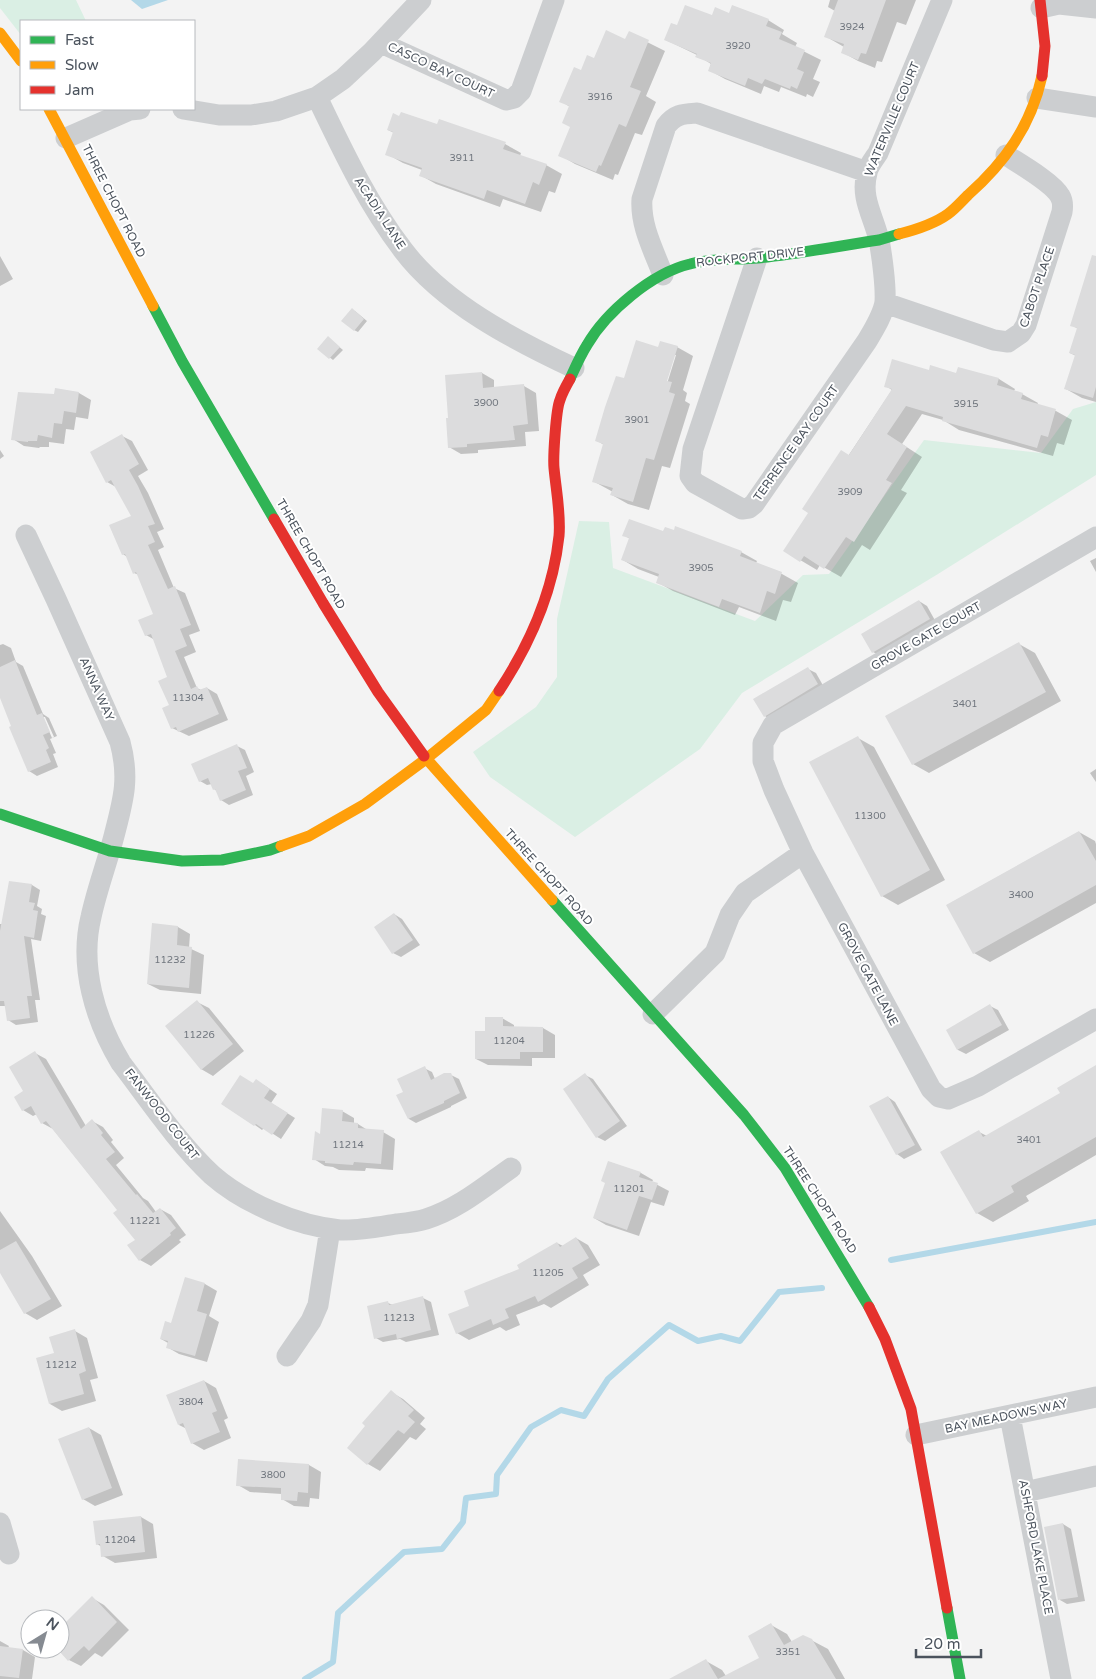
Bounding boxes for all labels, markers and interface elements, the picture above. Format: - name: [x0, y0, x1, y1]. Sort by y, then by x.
- legend: [20, 20, 195, 110]
- house number: 3924: [839, 21, 865, 33]
- text: Fast: [65, 31, 95, 49]
- street label: CASCO BAY COURT: [386, 39, 497, 101]
- house number: 3920: [725, 40, 751, 52]
- text: Slow: [65, 56, 99, 74]
- street label: WATERVILLE COURT: [862, 59, 923, 178]
- text: Jam: [65, 81, 94, 99]
- house number: 3916: [587, 91, 613, 103]
- street label: THREE CHOPT ROAD: [79, 142, 149, 260]
- house number: 3911: [449, 152, 475, 164]
- street label: ACADIA LANE: [351, 174, 409, 252]
- street label: ROCKPORT DRIVE: [695, 244, 805, 270]
- street label: CABOT PLACE: [1017, 244, 1058, 329]
- street label: TERRENCE BAY COURT: [751, 382, 842, 504]
- house number: 3900: [473, 397, 499, 409]
- house number: 3915: [953, 398, 979, 410]
- house number: 3901: [624, 414, 650, 426]
- house number: 3909: [837, 486, 863, 498]
- street label: THREE CHOPT ROAD: [274, 496, 348, 612]
- house number: 3905: [688, 562, 714, 574]
- street label: GROVE GATE COURT: [869, 598, 984, 673]
- street label: ANNA WAY: [77, 655, 117, 723]
- house number: 11304: [172, 692, 204, 704]
- house number: 3401: [952, 698, 978, 710]
- house number: 11300: [854, 810, 886, 822]
- street label: THREE CHOPT ROAD: [502, 826, 596, 928]
- house number: 3400: [1008, 889, 1034, 901]
- street label: GROVE GATE LANE: [835, 920, 901, 1028]
- house number: 11232: [154, 954, 186, 966]
- house number: 11226: [183, 1029, 215, 1041]
- house number: 11204: [493, 1035, 525, 1047]
- street label: FANWOOD COURT: [122, 1066, 202, 1163]
- house number: 3401: [1016, 1134, 1042, 1146]
- house number: 11214: [332, 1139, 364, 1151]
- street label: THREE CHOPT ROAD: [780, 1144, 860, 1256]
- house number: 11201: [613, 1183, 645, 1195]
- house number: 11221: [129, 1215, 161, 1227]
- house number: 11205: [532, 1267, 564, 1279]
- house number: 11213: [383, 1312, 415, 1324]
- house number: 11212: [45, 1359, 77, 1371]
- house number: 3804: [178, 1396, 204, 1408]
- street label: BAY MEADOWS WAY: [943, 1396, 1069, 1436]
- house number: 3800: [260, 1469, 286, 1481]
- street label: ASHFORD LAKE PLACE: [1016, 1478, 1056, 1616]
- house number: 11204: [104, 1534, 136, 1546]
- north arrow: [20, 1609, 70, 1659]
- text: N: [43, 1614, 62, 1634]
- scale bar: [916, 1626, 981, 1658]
- text: 20 m: [924, 1635, 961, 1653]
- house number: 3351: [775, 1646, 801, 1658]

